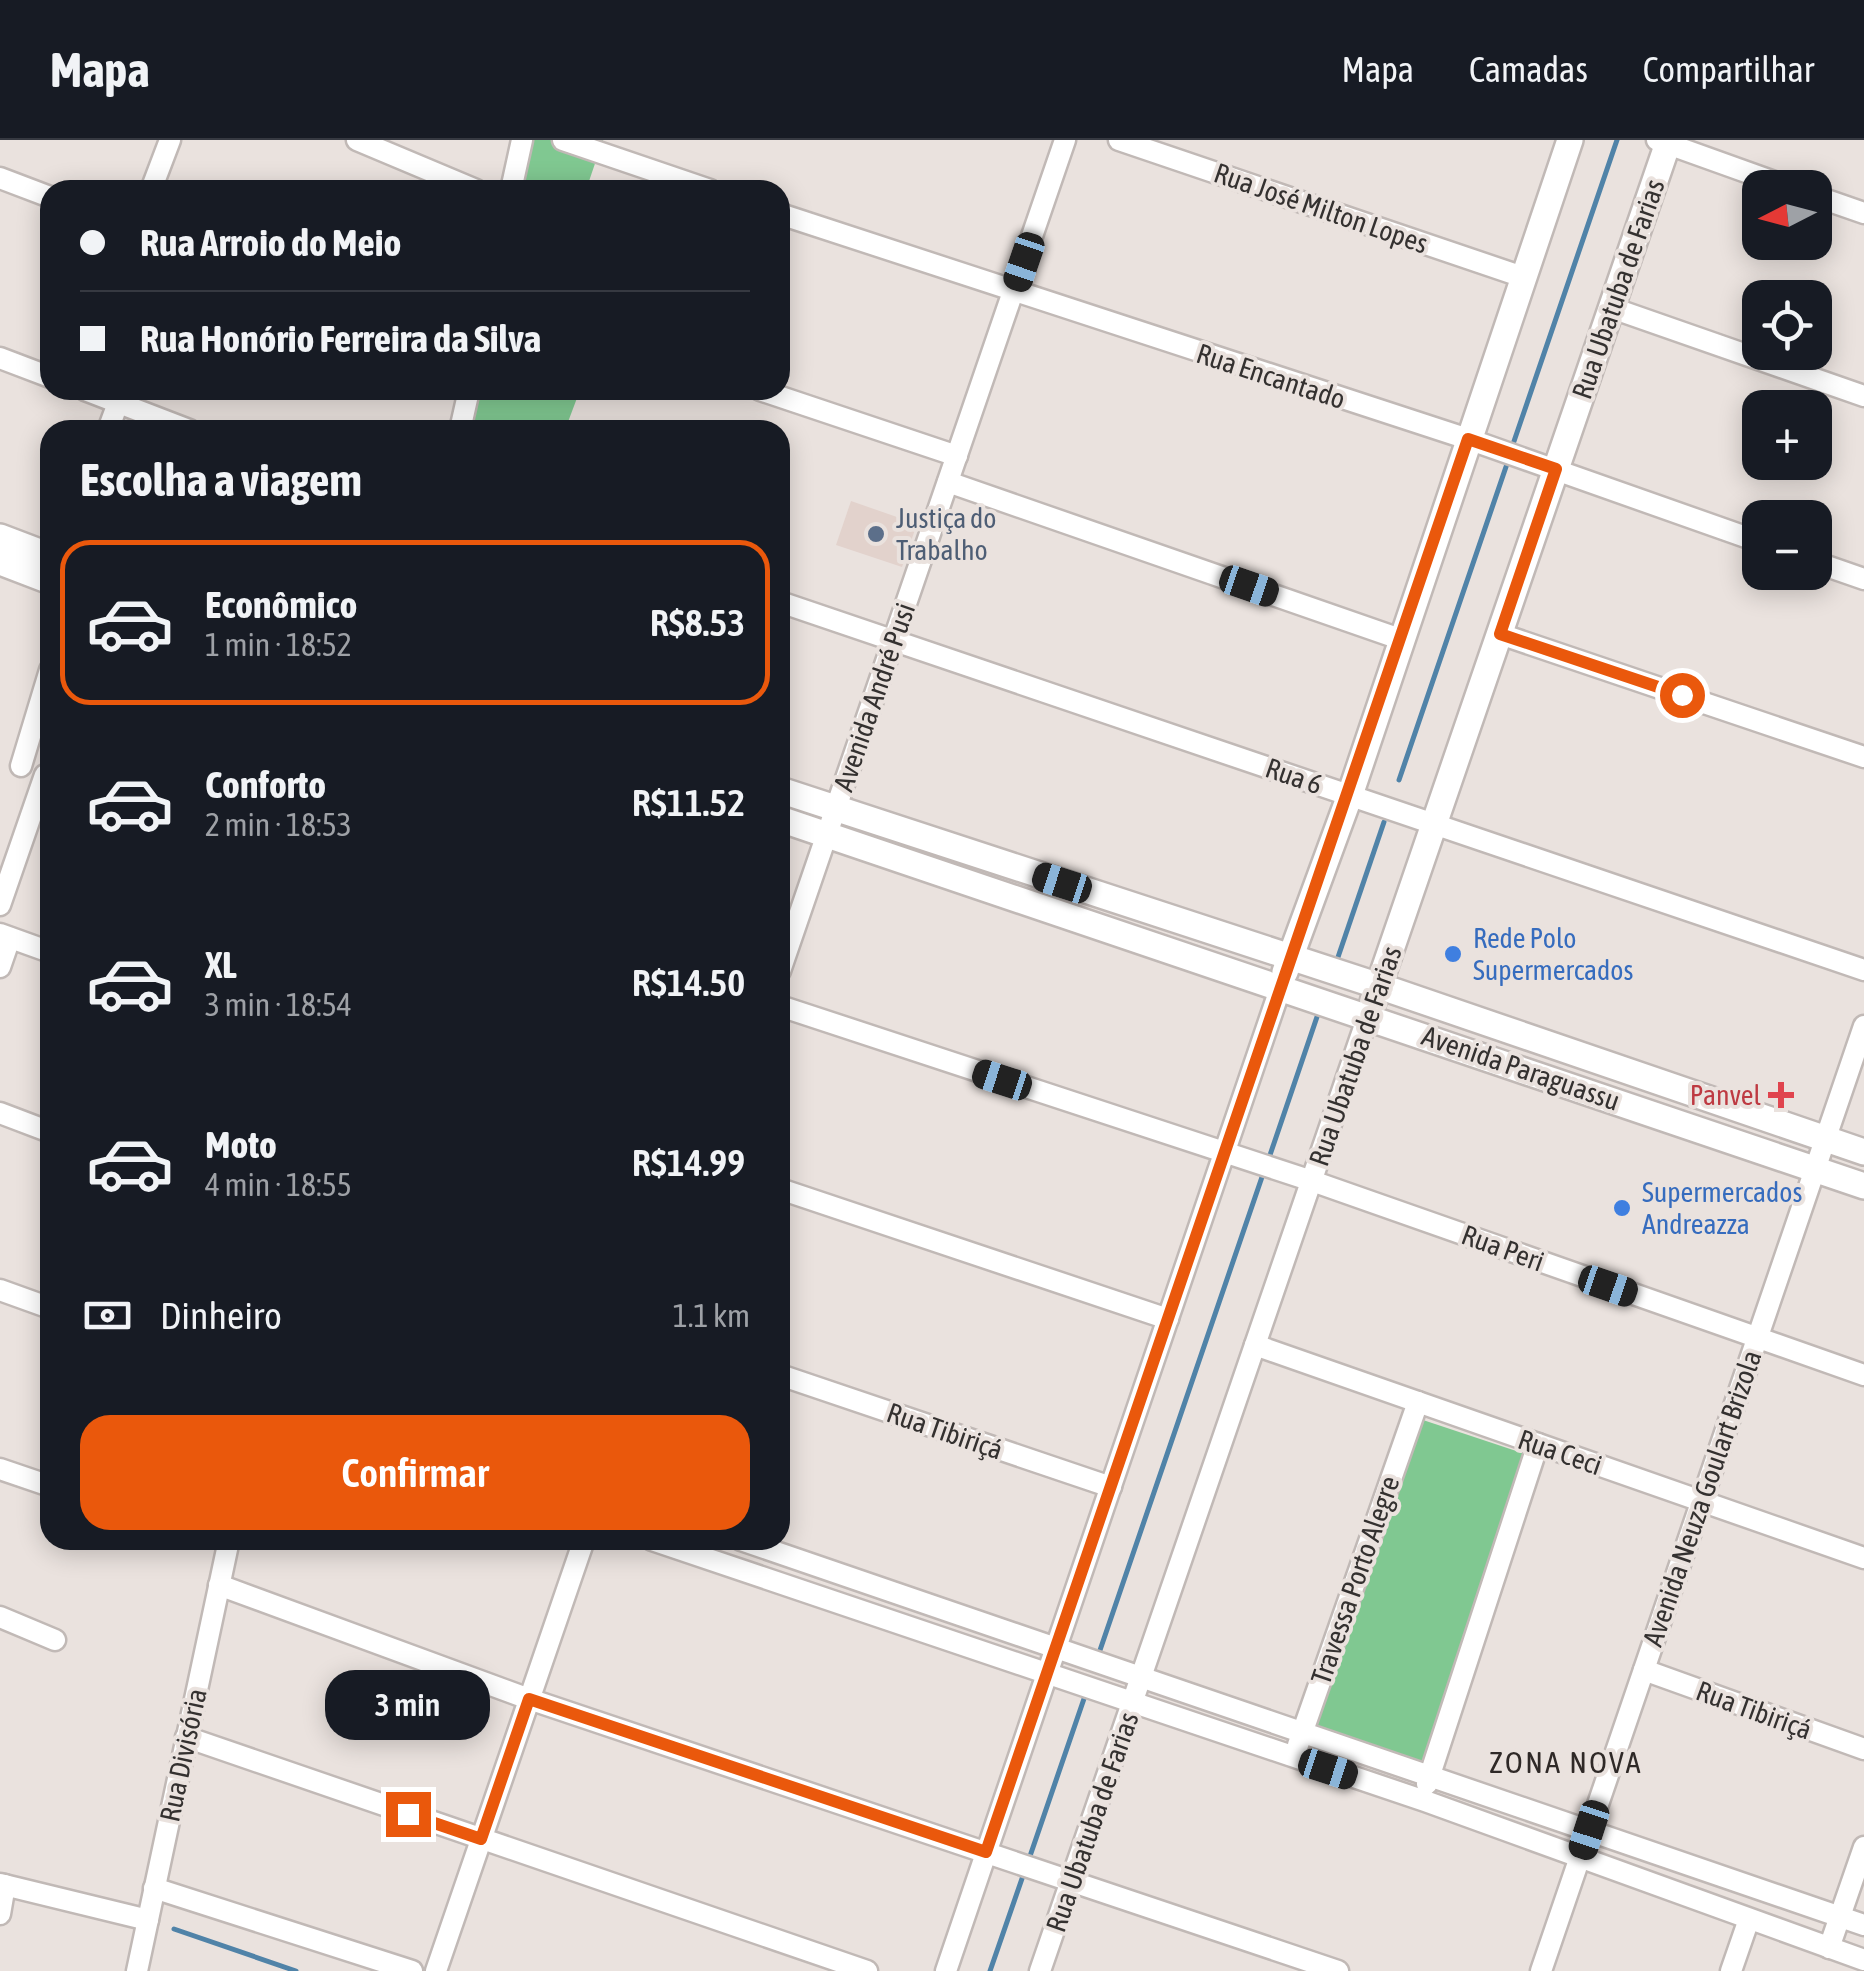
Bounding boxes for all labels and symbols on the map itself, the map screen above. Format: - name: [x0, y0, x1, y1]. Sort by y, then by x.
- street label: Rua José Milton Lopes: [1210, 156, 1432, 260]
- north arrow: [1742, 170, 1832, 260]
- street label: Rua Ubatuba de Farias: [1565, 175, 1671, 403]
- car: [1000, 229, 1048, 295]
- street label: Rua Encantado: [1193, 337, 1349, 415]
- place label: Justiça do Trabalho: [896, 502, 997, 566]
- marker: Justiça do Trabalho: [865, 523, 887, 545]
- car: [1216, 562, 1282, 610]
- street label: Avenida André Pusi: [827, 599, 921, 795]
- route start: [1660, 673, 1705, 718]
- street label: Rua 6: [1262, 752, 1326, 800]
- car: [1029, 859, 1095, 907]
- place label: Rede Polo Supermercados: [1473, 922, 1633, 986]
- street label: Rua Ubatuba de Farias: [1302, 942, 1408, 1170]
- marker: Rede Polo Supermercados: [1442, 943, 1464, 965]
- street label: Avenida Paraguassu: [1418, 1019, 1624, 1117]
- car: [969, 1056, 1035, 1104]
- place label: Panvel: [1690, 1079, 1762, 1111]
- marker: Panvel: [1770, 1084, 1792, 1106]
- place label: Supermercados Andreazza: [1642, 1176, 1802, 1240]
- marker: Supermercados Andreazza: [1611, 1197, 1633, 1219]
- street label: Rua Peri: [1457, 1218, 1549, 1278]
- car: [1575, 1262, 1641, 1310]
- street label: Avenida Neuza Goulart Brizola: [1636, 1346, 1768, 1650]
- street label: Rua Tibiriçá: [883, 1396, 1007, 1466]
- street label: Rua Ceci: [1514, 1423, 1606, 1481]
- street label: Travessa Porto Alegre: [1304, 1472, 1406, 1688]
- callout: 3 min: [326, 1669, 490, 1739]
- street label: Rua Tibiriçá: [1692, 1674, 1816, 1746]
- street label: Rua Divisória: [153, 1686, 213, 1824]
- street label: Rua Ubatuba de Farias: [1039, 1708, 1145, 1936]
- car: [1295, 1745, 1361, 1793]
- district label: ZONA NOVA: [1489, 1745, 1643, 1779]
- route end: [386, 1792, 431, 1837]
- car: [1565, 1797, 1613, 1863]

